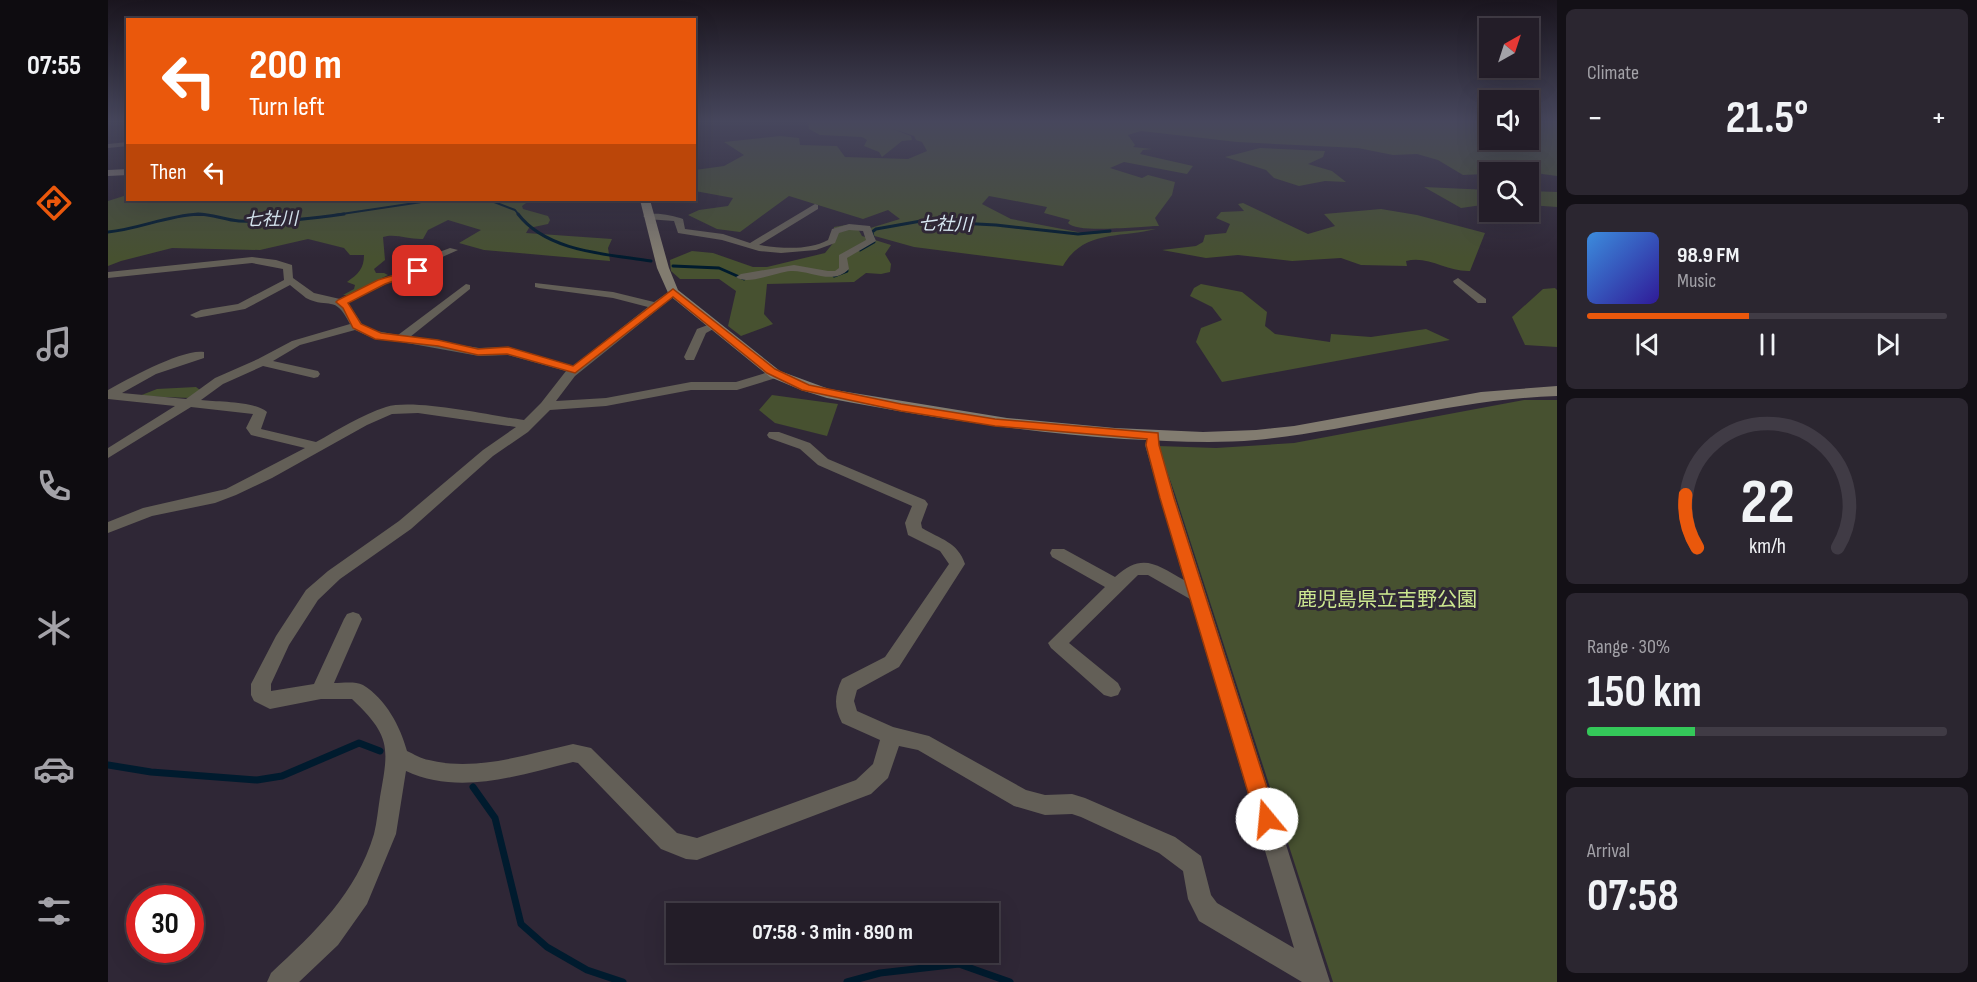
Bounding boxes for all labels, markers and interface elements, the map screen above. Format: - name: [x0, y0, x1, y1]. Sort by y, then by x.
- north arrow: [1479, 18, 1539, 78]
- map controls: [1479, 18, 1539, 222]
- text: 200 m: [249, 40, 342, 91]
- icon: left: [150, 42, 228, 120]
- text: 07:55: [27, 50, 81, 82]
- text: Climate: [1587, 61, 1639, 85]
- button: sound: [1479, 90, 1539, 150]
- text: Turn left: [249, 91, 325, 123]
- text: 21.5°: [1726, 91, 1808, 146]
- text: −: [1587, 98, 1603, 138]
- text: +: [1931, 98, 1947, 138]
- icon: left: [198, 156, 231, 189]
- text: Then: [150, 159, 186, 186]
- button: search: [1479, 162, 1539, 222]
- icon: directions: [33, 182, 75, 224]
- water label: 七社川: [244, 208, 300, 230]
- water label: 七社川: [918, 214, 974, 236]
- text: 98.9 FM: [1677, 242, 1739, 269]
- pin: [392, 245, 443, 296]
- icon: arrive: [401, 254, 434, 287]
- text: Music: [1677, 269, 1716, 293]
- icon: music: [33, 323, 75, 365]
- icon: previous: [1631, 328, 1664, 361]
- icon: pause: [1751, 328, 1784, 361]
- icon: next: [1871, 328, 1904, 361]
- icon: phone: [33, 465, 75, 507]
- text: 22: [1740, 466, 1794, 541]
- text: km/h: [1748, 534, 1786, 559]
- park label: 鹿児島県立吉野公園: [1297, 588, 1477, 612]
- icon: climate: [33, 607, 75, 649]
- text: Range · 30%: [1587, 635, 1670, 659]
- text: 150 km: [1587, 665, 1702, 720]
- icon: car: [33, 748, 75, 790]
- position arrow: [1235, 787, 1299, 851]
- text: Arrival: [1587, 839, 1630, 863]
- text: 07:58: [1587, 869, 1679, 924]
- speed limit sign: 30: [126, 885, 204, 963]
- icon: filters: [33, 890, 75, 932]
- text: 07:58 · 3 min · 890 m: [752, 919, 913, 946]

